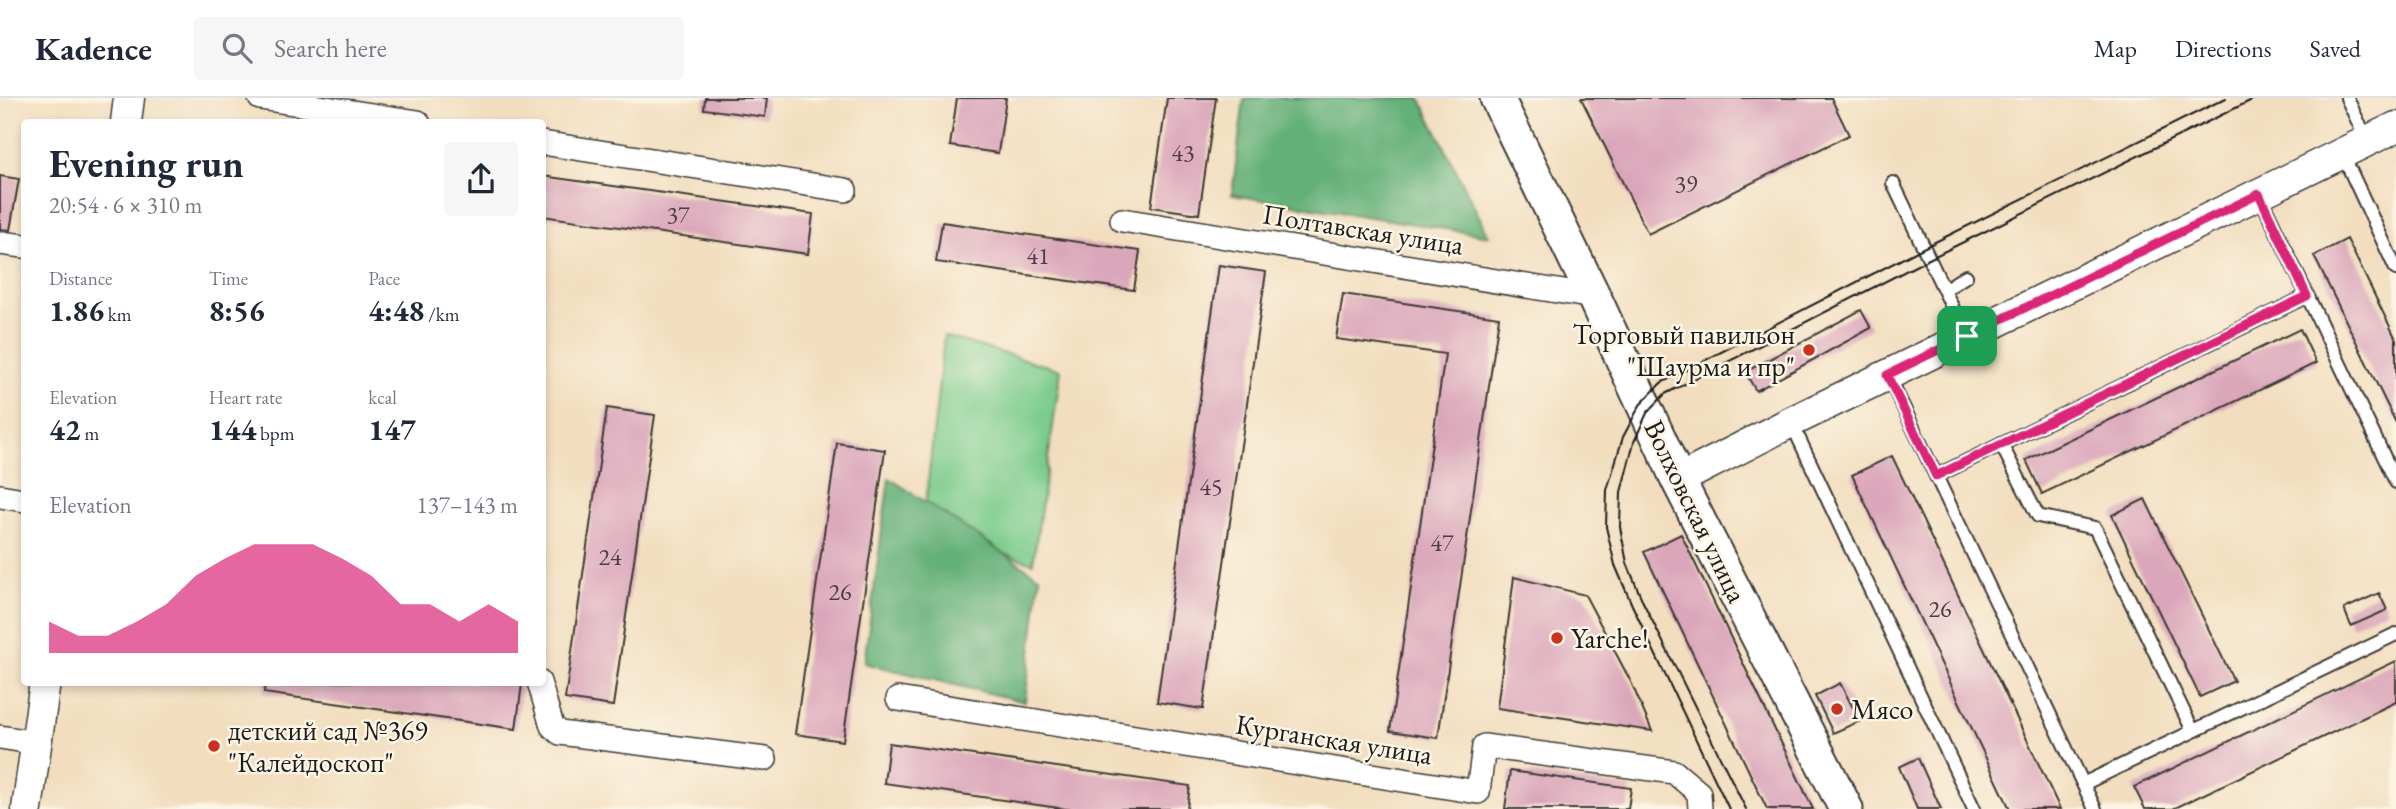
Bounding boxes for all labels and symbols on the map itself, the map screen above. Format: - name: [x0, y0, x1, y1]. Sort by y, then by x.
- house number: 43: [1171, 137, 1195, 168]
- house number: 39: [1674, 168, 1698, 199]
- street label: Полтавская улица: [1260, 195, 1467, 263]
- house number: 37: [666, 199, 690, 230]
- house number: 41: [1026, 240, 1050, 271]
- pin: [1937, 306, 1997, 366]
- place label: Торговый павильон "Шаурма и пр": [1573, 316, 1795, 384]
- marker: Торговый павильон "Шаурма и пр": [1801, 342, 1817, 358]
- street label: Волховская улица: [1636, 414, 1756, 609]
- house number: 45: [1199, 471, 1223, 502]
- house number: 47: [1430, 527, 1454, 558]
- house number: 24: [598, 541, 622, 572]
- house number: 26: [828, 576, 852, 607]
- house number: 26: [1928, 593, 1952, 624]
- place label: Yarche!: [1571, 620, 1649, 656]
- marker: Yarche!: [1549, 630, 1565, 646]
- place label: Мясо: [1851, 691, 1913, 727]
- marker: Мясо: [1829, 701, 1845, 717]
- street label: Курганская улица: [1233, 706, 1436, 772]
- place label: детский сад №369 "Калейдоскоп": [228, 712, 428, 780]
- marker: детский сад №369 "Калейдоскоп": [206, 738, 222, 754]

